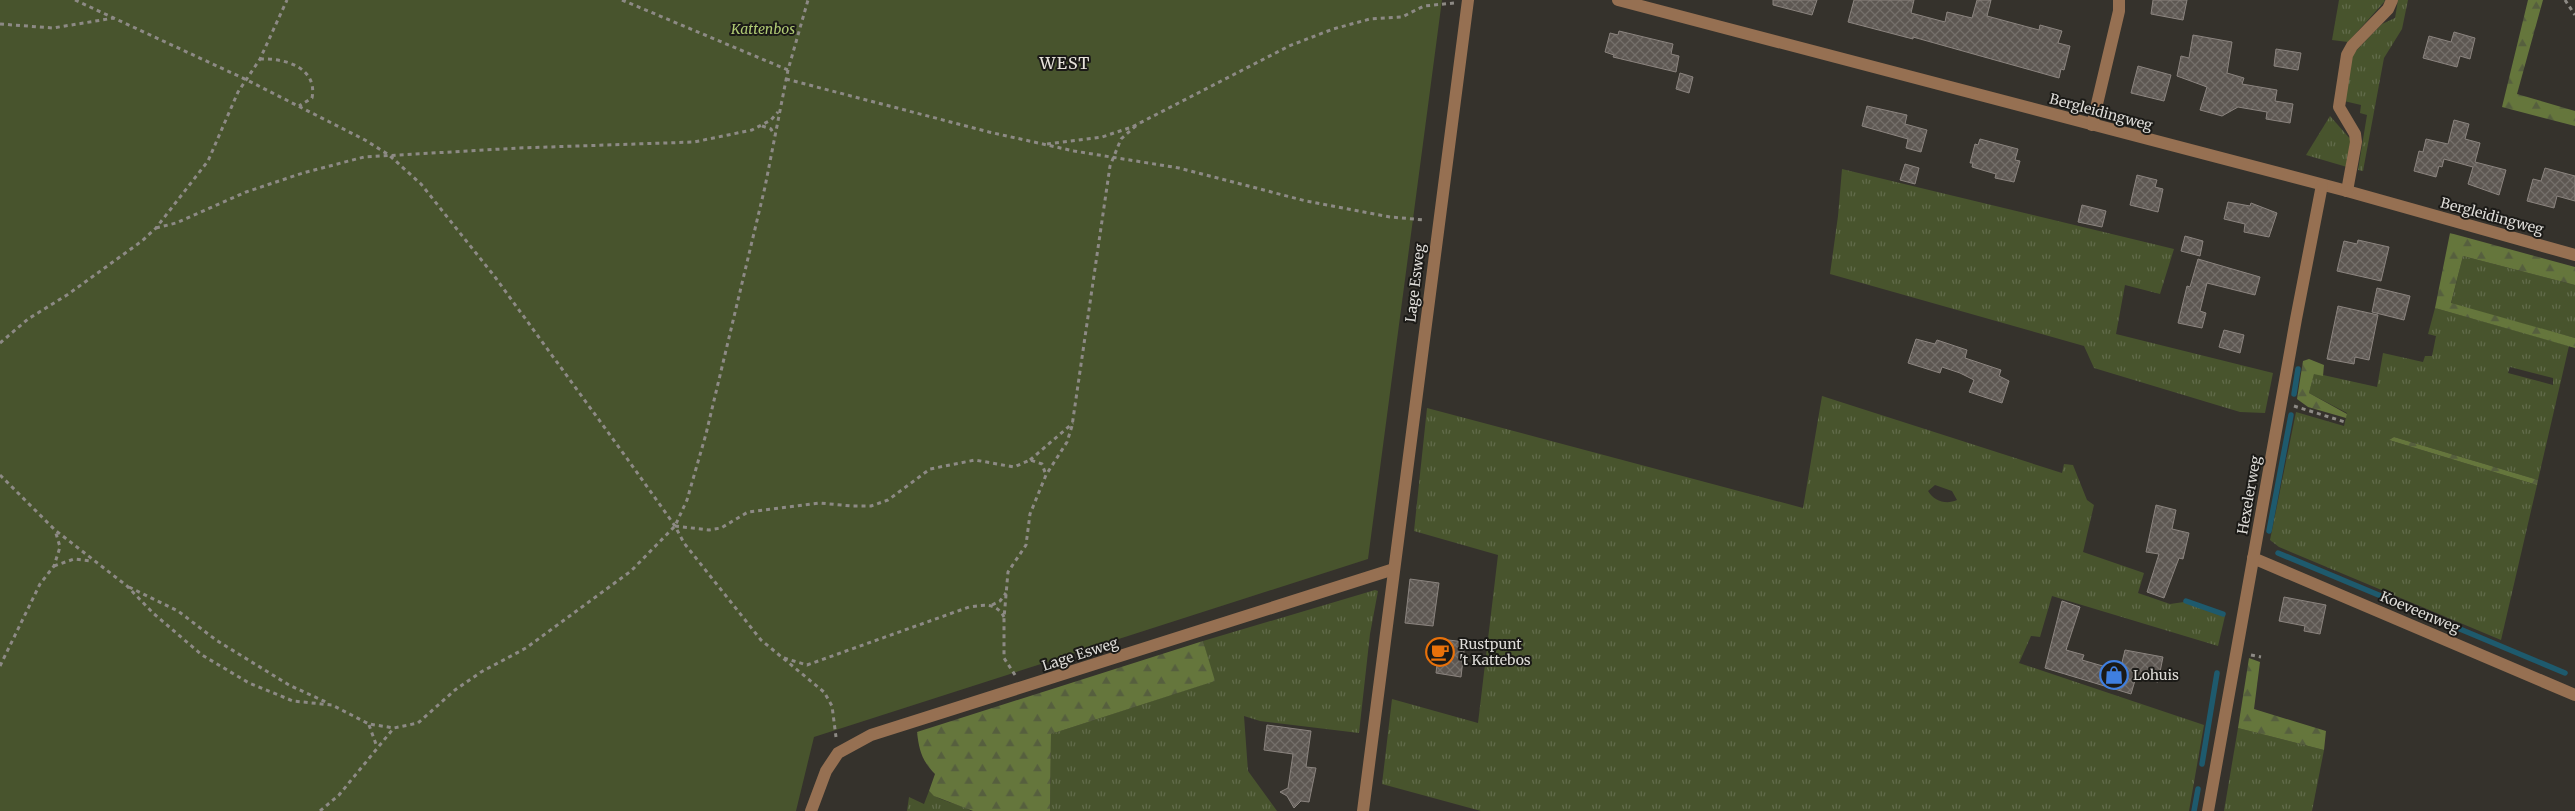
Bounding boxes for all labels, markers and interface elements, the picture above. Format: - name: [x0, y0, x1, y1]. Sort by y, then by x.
- park label: Kattenbos: [730, 20, 795, 38]
- district label: WEST: [1039, 53, 1090, 73]
- street label: Bergleidingweg: [2047, 90, 2155, 135]
- street label: Bergleidingweg: [2438, 194, 2546, 239]
- street label: Lage Esweg: [1401, 242, 1429, 323]
- street label: Hexelerweg: [2233, 454, 2265, 536]
- street label: Koeveenweg: [2377, 587, 2463, 637]
- street label: Lage Esweg: [1040, 633, 1121, 675]
- place label: Rustpunt 't Kattebos: [1459, 635, 1531, 669]
- cafe icon: Rustpunt 't Kattebos: [1425, 637, 1455, 667]
- shop icon: Lohuis: [2099, 660, 2129, 690]
- place label: Lohuis: [2133, 666, 2179, 684]

